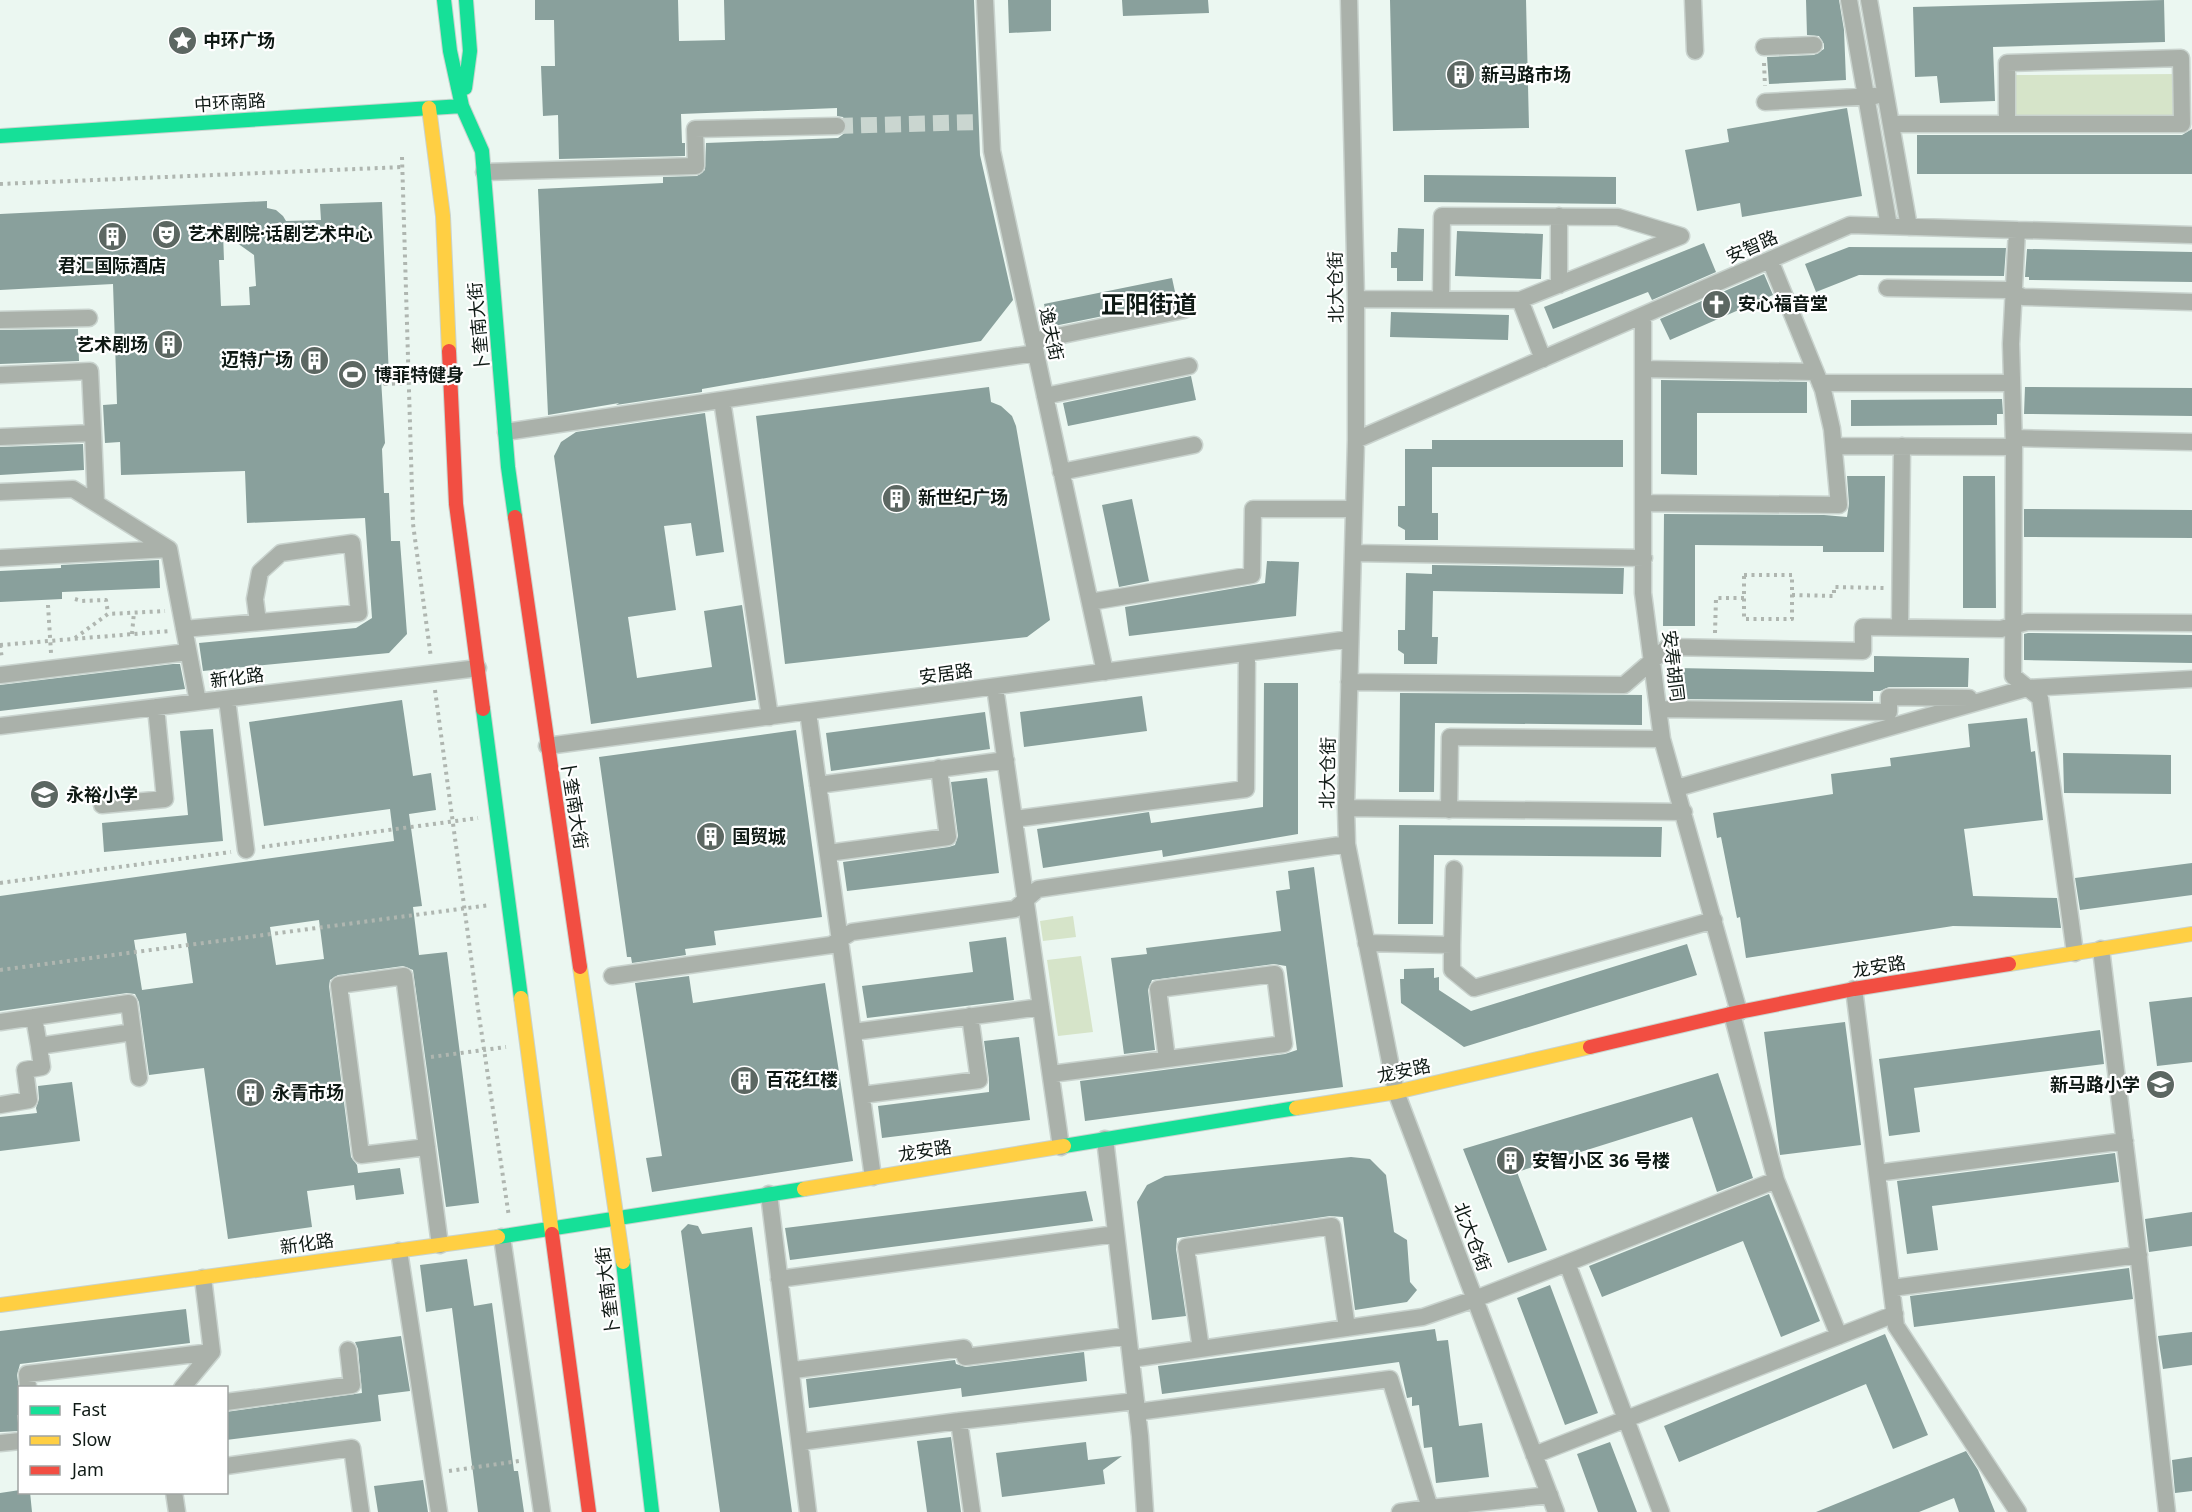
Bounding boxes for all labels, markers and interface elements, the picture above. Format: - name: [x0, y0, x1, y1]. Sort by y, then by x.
- place icon: 中环广场: [166, 25, 198, 57]
- place label: 中环广场: [203, 28, 275, 52]
- building icon: 新马路市场: [1444, 59, 1476, 91]
- place label: 新马路市场: [1481, 62, 1571, 86]
- street label: 中环南路: [193, 88, 267, 116]
- theatre icon: 艺术剧院·话剧艺术中心: [151, 218, 183, 250]
- building icon: 君汇国际酒店: [96, 221, 128, 253]
- place label: 艺术剧院·话剧艺术中心: [188, 221, 373, 245]
- street label: 安智路: [1722, 224, 1781, 268]
- street label: 北大仓街: [1322, 251, 1348, 323]
- place label: 君汇国际酒店: [58, 253, 166, 277]
- street label: 卜奎南大街: [462, 281, 494, 373]
- district label: 正阳街道: [1101, 287, 1197, 320]
- church icon: 安心福音堂: [1701, 288, 1733, 320]
- place label: 安心福音堂: [1738, 291, 1828, 315]
- street label: 逸夫街: [1035, 305, 1069, 363]
- building icon: 艺术剧场: [153, 329, 185, 361]
- place label: 艺术剧场: [76, 332, 148, 356]
- building icon: 迈特广场: [298, 344, 330, 376]
- place label: 迈特广场: [221, 347, 293, 371]
- sports icon: 博菲特健身: [337, 359, 369, 391]
- place label: 博菲特健身: [374, 362, 464, 386]
- building icon: 新世纪广场: [881, 482, 913, 514]
- place label: 新世纪广场: [918, 485, 1008, 509]
- street label: 安寿胡同: [1658, 629, 1690, 703]
- street label: 安居路: [917, 657, 974, 689]
- street label: 新化路: [209, 662, 265, 692]
- street label: 北大仓街: [1314, 737, 1340, 809]
- street label: 卜奎南大街: [556, 759, 594, 851]
- school or university icon: 永裕小学: [29, 779, 61, 811]
- place label: 永裕小学: [66, 782, 138, 806]
- building icon: 国贸城: [695, 821, 727, 853]
- place label: 国贸城: [732, 824, 786, 848]
- street label: 龙安路: [1850, 950, 1907, 982]
- street label: 龙安路: [1375, 1053, 1433, 1087]
- building icon: 百花红楼: [729, 1064, 761, 1096]
- place label: 百花红楼: [766, 1067, 838, 1091]
- school or university icon: 新马路小学: [2145, 1069, 2177, 1101]
- place label: 新马路小学: [2050, 1072, 2140, 1096]
- building icon: 永青市场: [235, 1077, 267, 1109]
- place label: 永青市场: [272, 1080, 344, 1104]
- street label: 龙安路: [896, 1134, 953, 1166]
- building icon: 安智小区 36 号楼: [1495, 1145, 1527, 1177]
- place label: 安智小区 36 号楼: [1532, 1148, 1670, 1172]
- street label: 北大仓街: [1449, 1199, 1497, 1275]
- street label: 新化路: [278, 1227, 335, 1259]
- street label: 卜奎南大街: [590, 1245, 624, 1337]
- legend: [18, 1386, 228, 1494]
- text: Fast: [72, 1397, 107, 1421]
- text: Slow: [72, 1427, 111, 1451]
- text: Jam: [70, 1457, 104, 1481]

